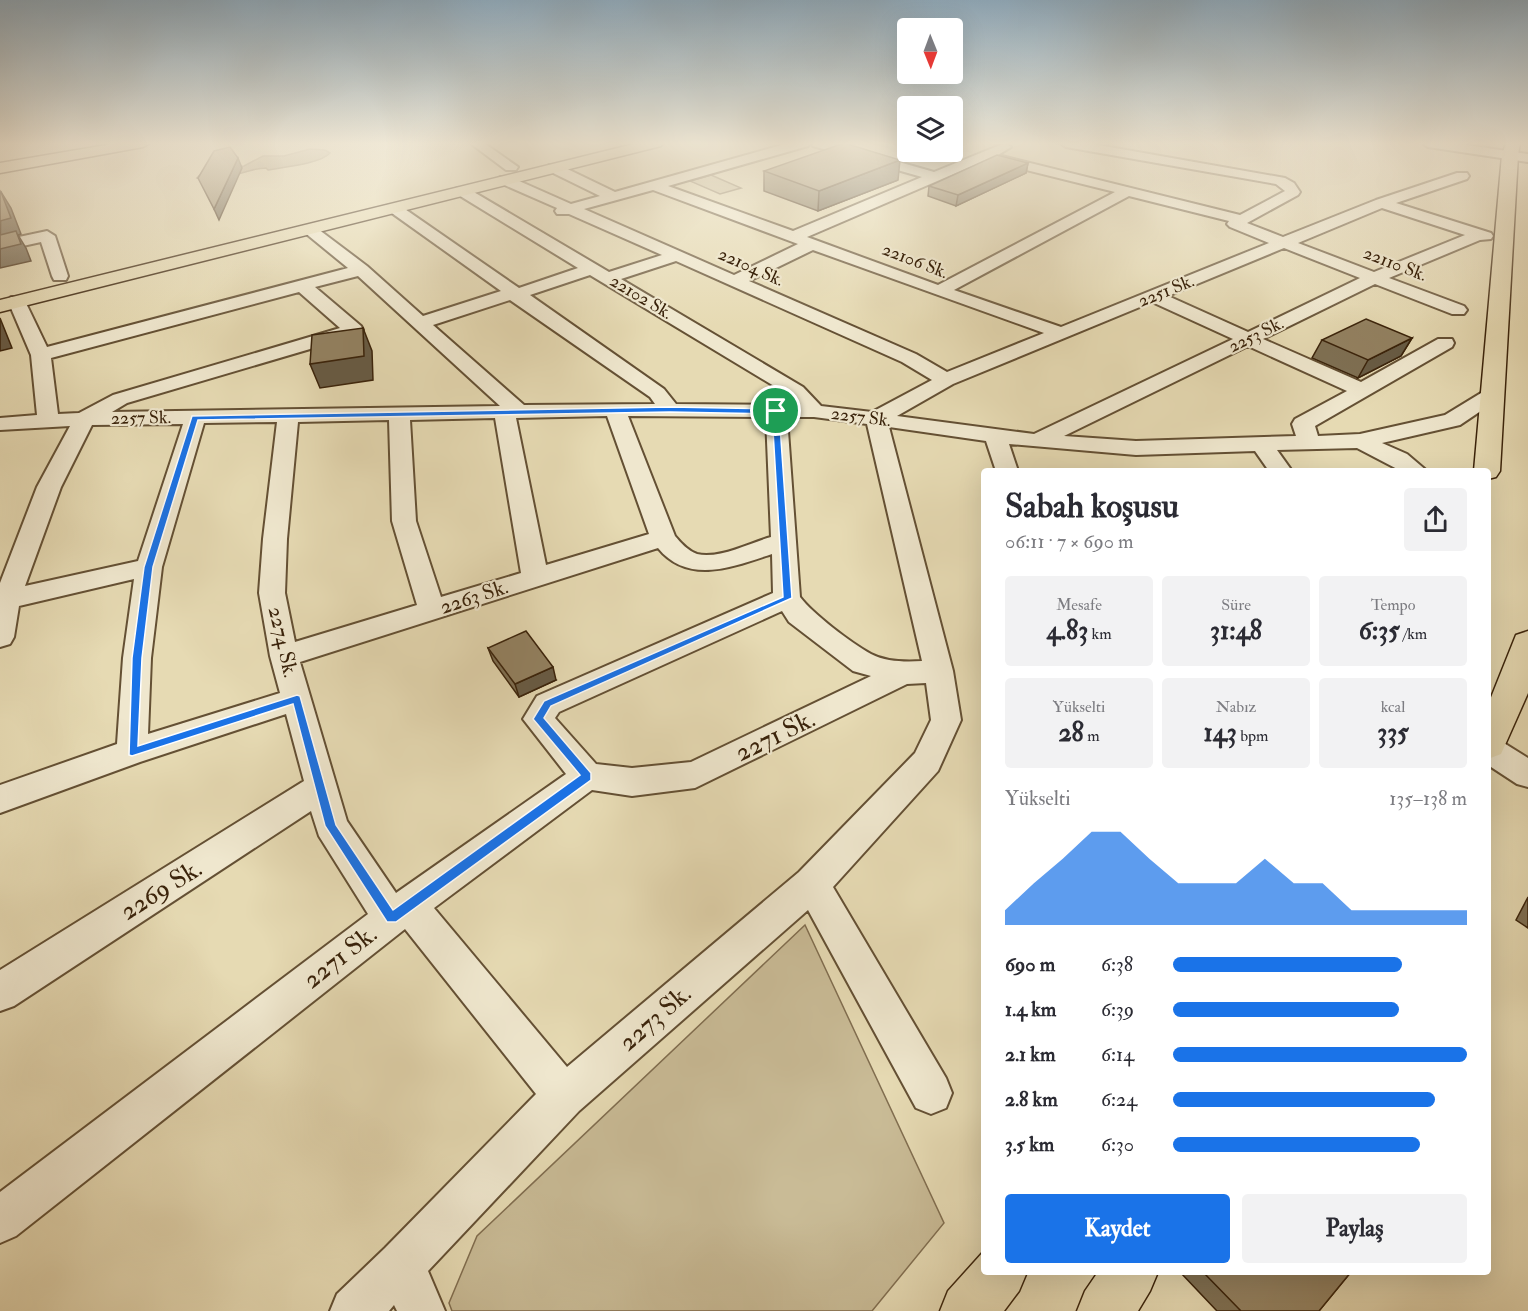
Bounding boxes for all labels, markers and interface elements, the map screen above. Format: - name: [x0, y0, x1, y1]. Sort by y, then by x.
- north arrow: [897, 18, 963, 84]
- map controls: [897, 18, 963, 162]
- button: layers: [897, 96, 963, 162]
- street label: 22106 Sk.: [879, 238, 951, 284]
- street label: 22110 Sk.: [1360, 241, 1430, 287]
- street label: 22104 Sk.: [715, 242, 787, 292]
- street label: 22102 Sk.: [606, 269, 676, 325]
- street label: 2251 Sk.: [1135, 269, 1197, 313]
- street label: 2253 Sk.: [1224, 312, 1288, 358]
- pin: [750, 385, 801, 436]
- icon: arrive: [759, 394, 792, 427]
- street label: 2257 Sk.: [830, 402, 892, 432]
- street label: 2257 Sk.: [111, 406, 171, 430]
- text: Sabah koşusu: [1005, 486, 1179, 527]
- button: share: [1404, 488, 1467, 551]
- text: 06:11 · 7 × 690 m: [1005, 529, 1134, 554]
- street label: 2263 Sk.: [436, 573, 512, 621]
- text: Mesafe: [1056, 595, 1102, 615]
- text: Süre: [1221, 595, 1251, 615]
- text: Tempo: [1371, 595, 1415, 615]
- street label: 2274 Sk.: [262, 604, 304, 680]
- text: 4.83: [1046, 615, 1088, 647]
- text: 31:48: [1210, 615, 1262, 647]
- text: 6:35: [1359, 615, 1400, 647]
- text: km: [1088, 624, 1112, 644]
- text: /km: [1400, 624, 1427, 644]
- text: Yükselti: [1053, 697, 1105, 717]
- text: Nabız: [1216, 697, 1256, 717]
- text: kcal: [1381, 697, 1405, 717]
- street label: 2271 Sk.: [730, 703, 820, 769]
- text: 28: [1058, 717, 1084, 749]
- text: 143: [1204, 717, 1237, 749]
- text: 335: [1377, 717, 1409, 749]
- text: m: [1084, 726, 1100, 746]
- text: bpm: [1237, 726, 1269, 746]
- text: Yükselti: [1005, 786, 1071, 811]
- text: 135–138 m: [1389, 786, 1467, 811]
- street label: 2269 Sk.: [114, 853, 208, 927]
- street label: 2271 Sk.: [297, 918, 383, 996]
- text: 690 m: [1005, 952, 1055, 977]
- text: 6:38: [1101, 952, 1133, 977]
- street label: 2273 Sk.: [612, 978, 698, 1058]
- text: 1.4 km: [1005, 997, 1056, 1022]
- text: 6:39: [1101, 997, 1134, 1022]
- text: 2.1 km: [1005, 1042, 1055, 1067]
- text: 6:14: [1101, 1042, 1134, 1067]
- text: 2.8 km: [1005, 1087, 1058, 1112]
- text: 6:24: [1101, 1087, 1137, 1112]
- text: 3.5 km: [1005, 1132, 1054, 1157]
- text: 6:30: [1101, 1132, 1134, 1157]
- button: Kaydet: [1005, 1194, 1230, 1263]
- button: Paylaş: [1242, 1194, 1467, 1263]

